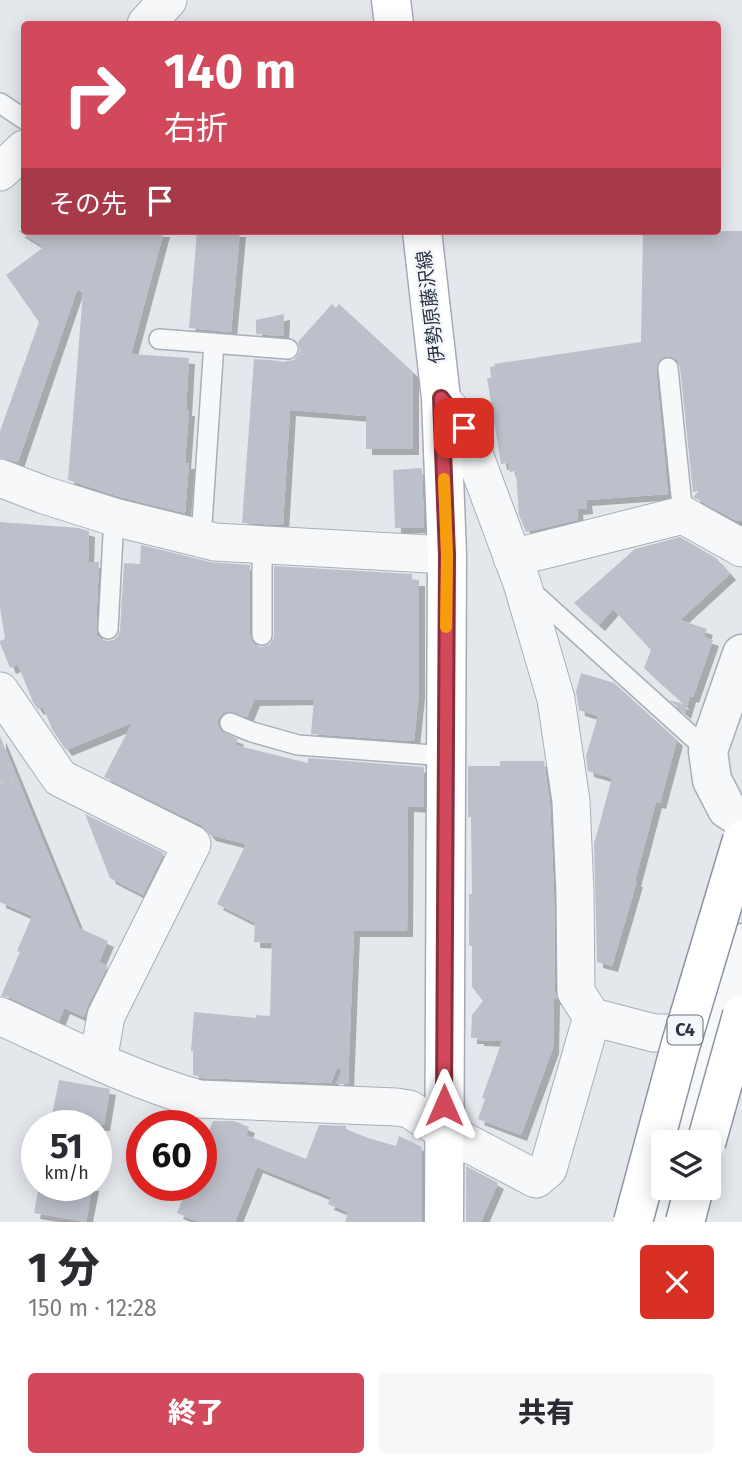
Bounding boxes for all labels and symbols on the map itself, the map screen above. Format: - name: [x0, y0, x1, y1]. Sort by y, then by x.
- street label: 伊勢原藤沢線: [412, 249, 449, 365]
- pin: [434, 398, 494, 458]
- road number: C4: [668, 1015, 702, 1044]
- position arrow: [407, 1068, 481, 1142]
- speed limit sign: 60: [126, 1110, 217, 1201]

